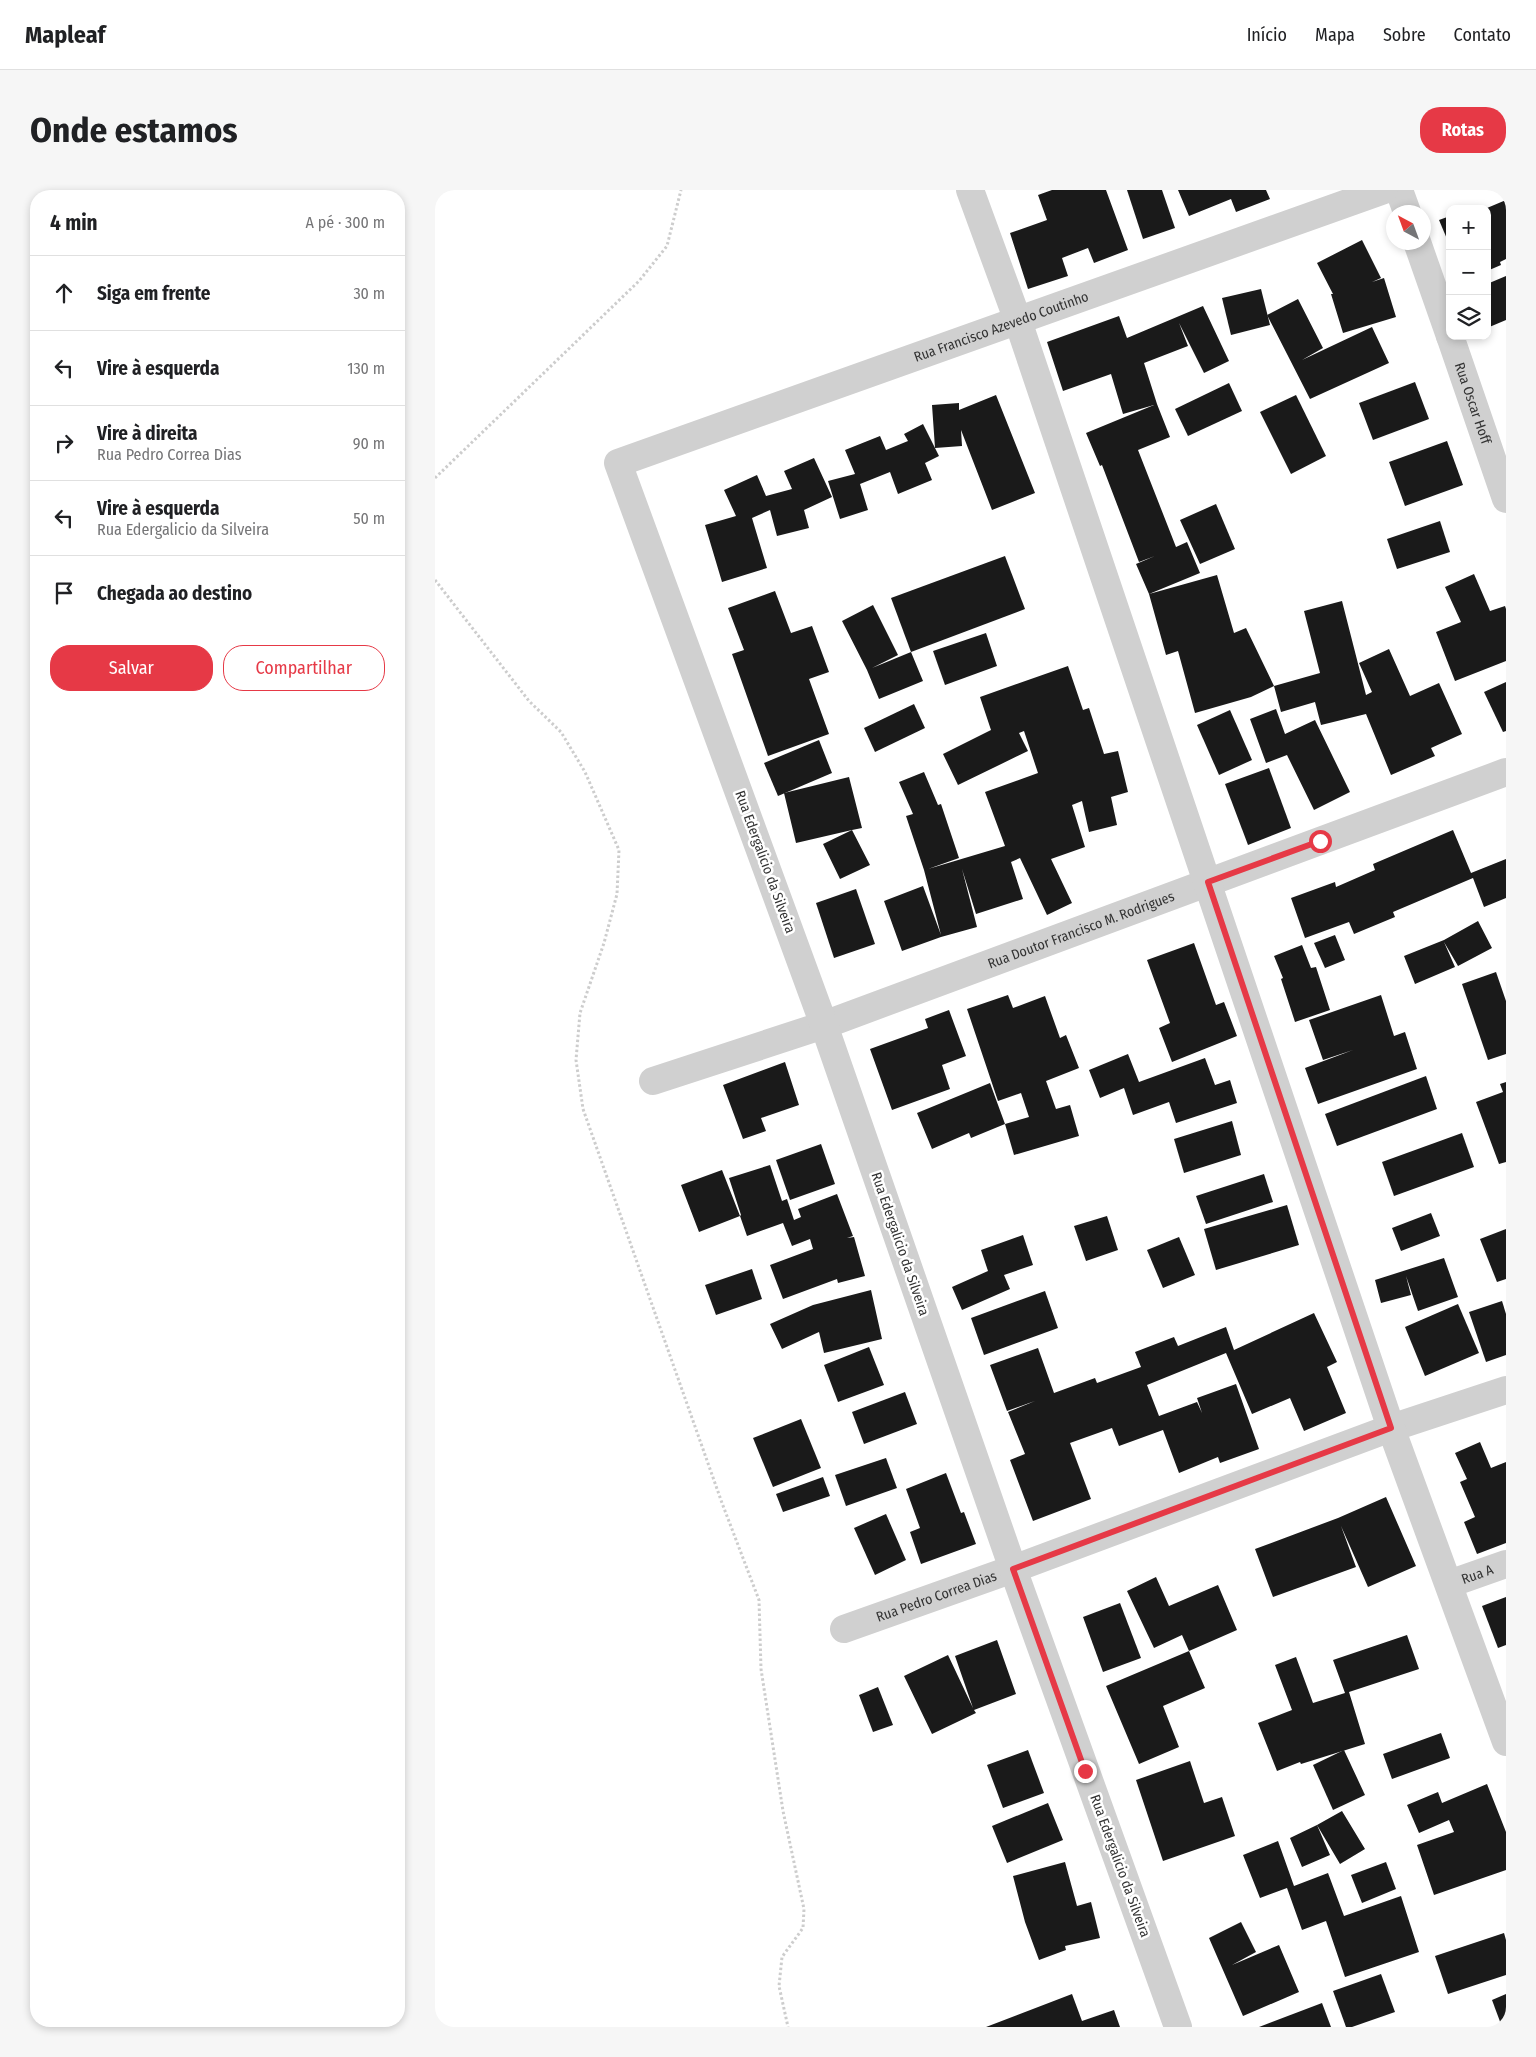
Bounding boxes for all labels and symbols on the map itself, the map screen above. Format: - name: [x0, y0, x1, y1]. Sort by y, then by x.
- north arrow: [1386, 205, 1431, 250]
- street label: Rua Francisco Azevedo Coutinho: [911, 288, 1091, 365]
- street label: Rua Oscar Hoff: [1451, 360, 1496, 448]
- street label: Rua Edergalicio da Silveira: [731, 788, 799, 936]
- route start: [1309, 830, 1332, 853]
- street label: Rua Doutor Francisco M. Rodrigues: [985, 887, 1177, 972]
- street label: Rua Edergalicio da Silveira: [867, 1170, 933, 1318]
- street label: Rua A: [1459, 1560, 1496, 1587]
- street label: Rua Pedro Correa Dias: [874, 1567, 999, 1625]
- route end: [1074, 1760, 1097, 1783]
- street label: Rua Edergalicio da Silveira: [1086, 1792, 1154, 1940]

